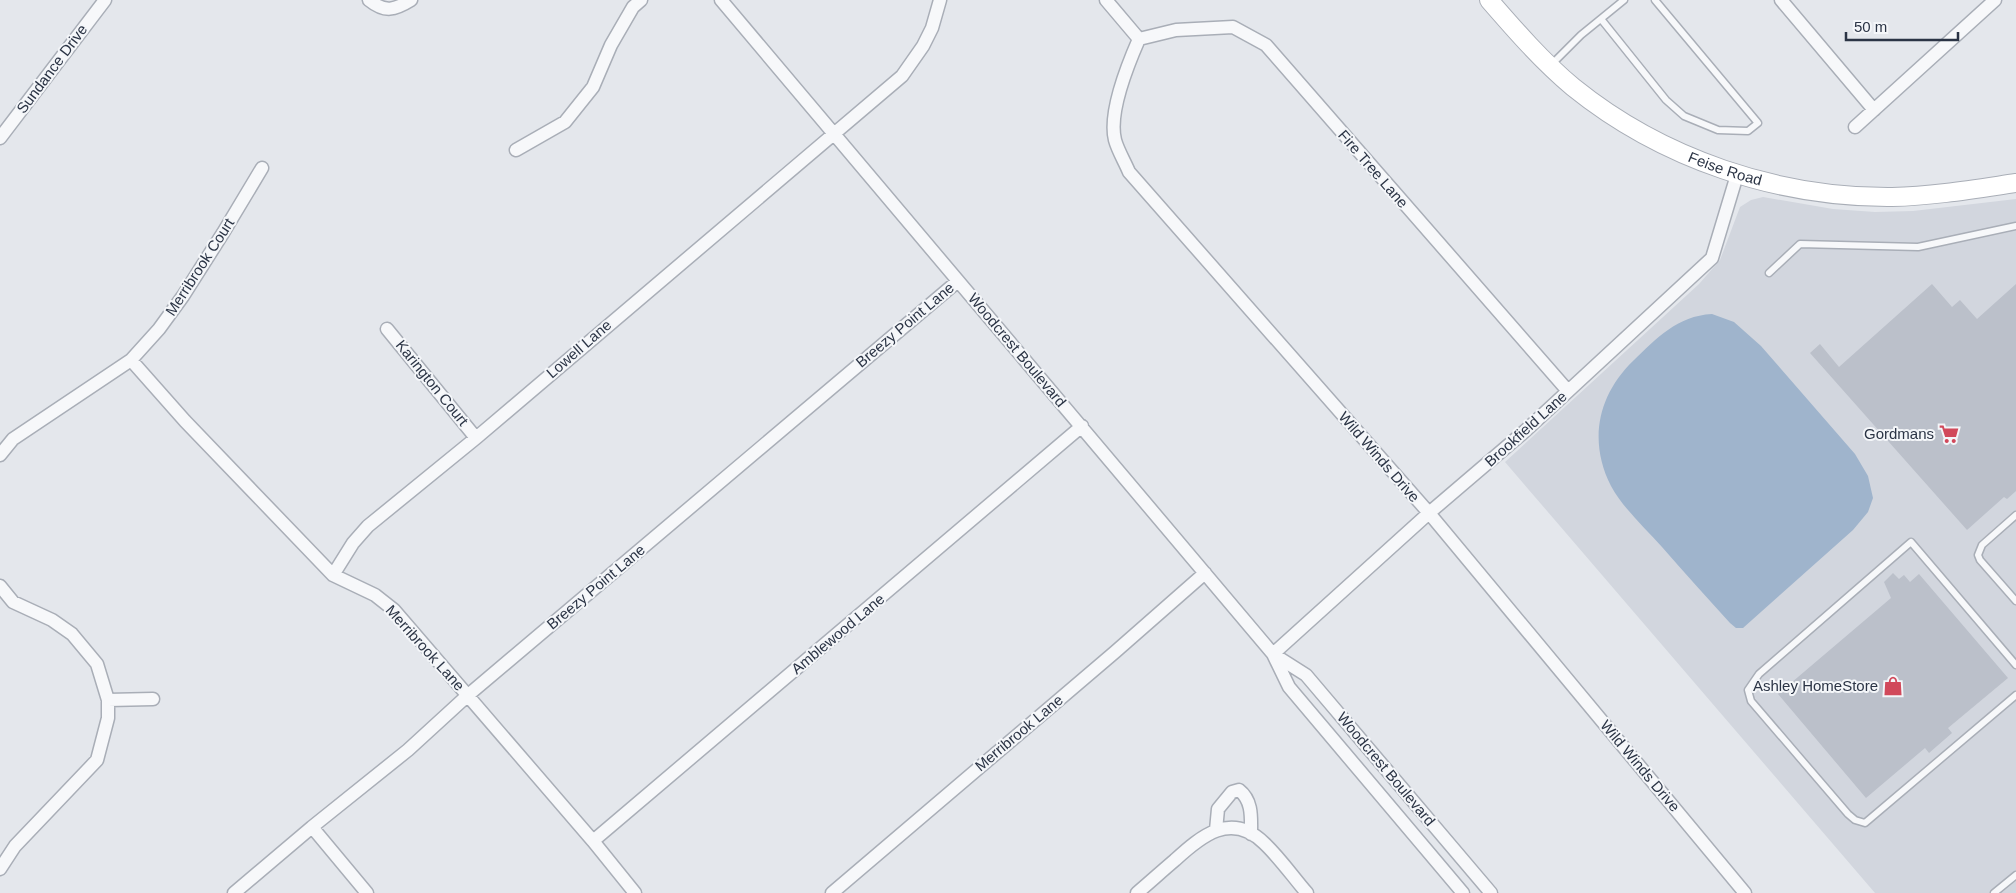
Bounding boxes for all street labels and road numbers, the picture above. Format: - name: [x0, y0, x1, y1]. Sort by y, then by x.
- street label: Sundance Drive: [13, 21, 91, 116]
- street label: Fire Tree Lane: [1335, 126, 1412, 211]
- street label: Feise Road: [1686, 148, 1764, 189]
- street label: Merribrook Court: [162, 214, 238, 319]
- street label: Breezy Point Lane: [852, 279, 957, 371]
- street label: Woodcrest Boulevard: [965, 289, 1070, 410]
- street label: Lowell Lane: [543, 316, 614, 381]
- street label: Karington Court: [393, 337, 473, 430]
- street label: Brookfield Lane: [1481, 387, 1570, 470]
- street label: Wild Winds Drive: [1336, 408, 1423, 505]
- street label: Breezy Point Lane: [543, 541, 648, 633]
- street label: Amblewood Lane: [788, 590, 888, 677]
- street label: Merribrook Lane: [383, 601, 468, 694]
- street label: Merribrook Lane: [971, 691, 1066, 774]
- street label: Woodcrest Boulevard: [1334, 708, 1439, 829]
- street label: Wild Winds Drive: [1597, 716, 1684, 815]

